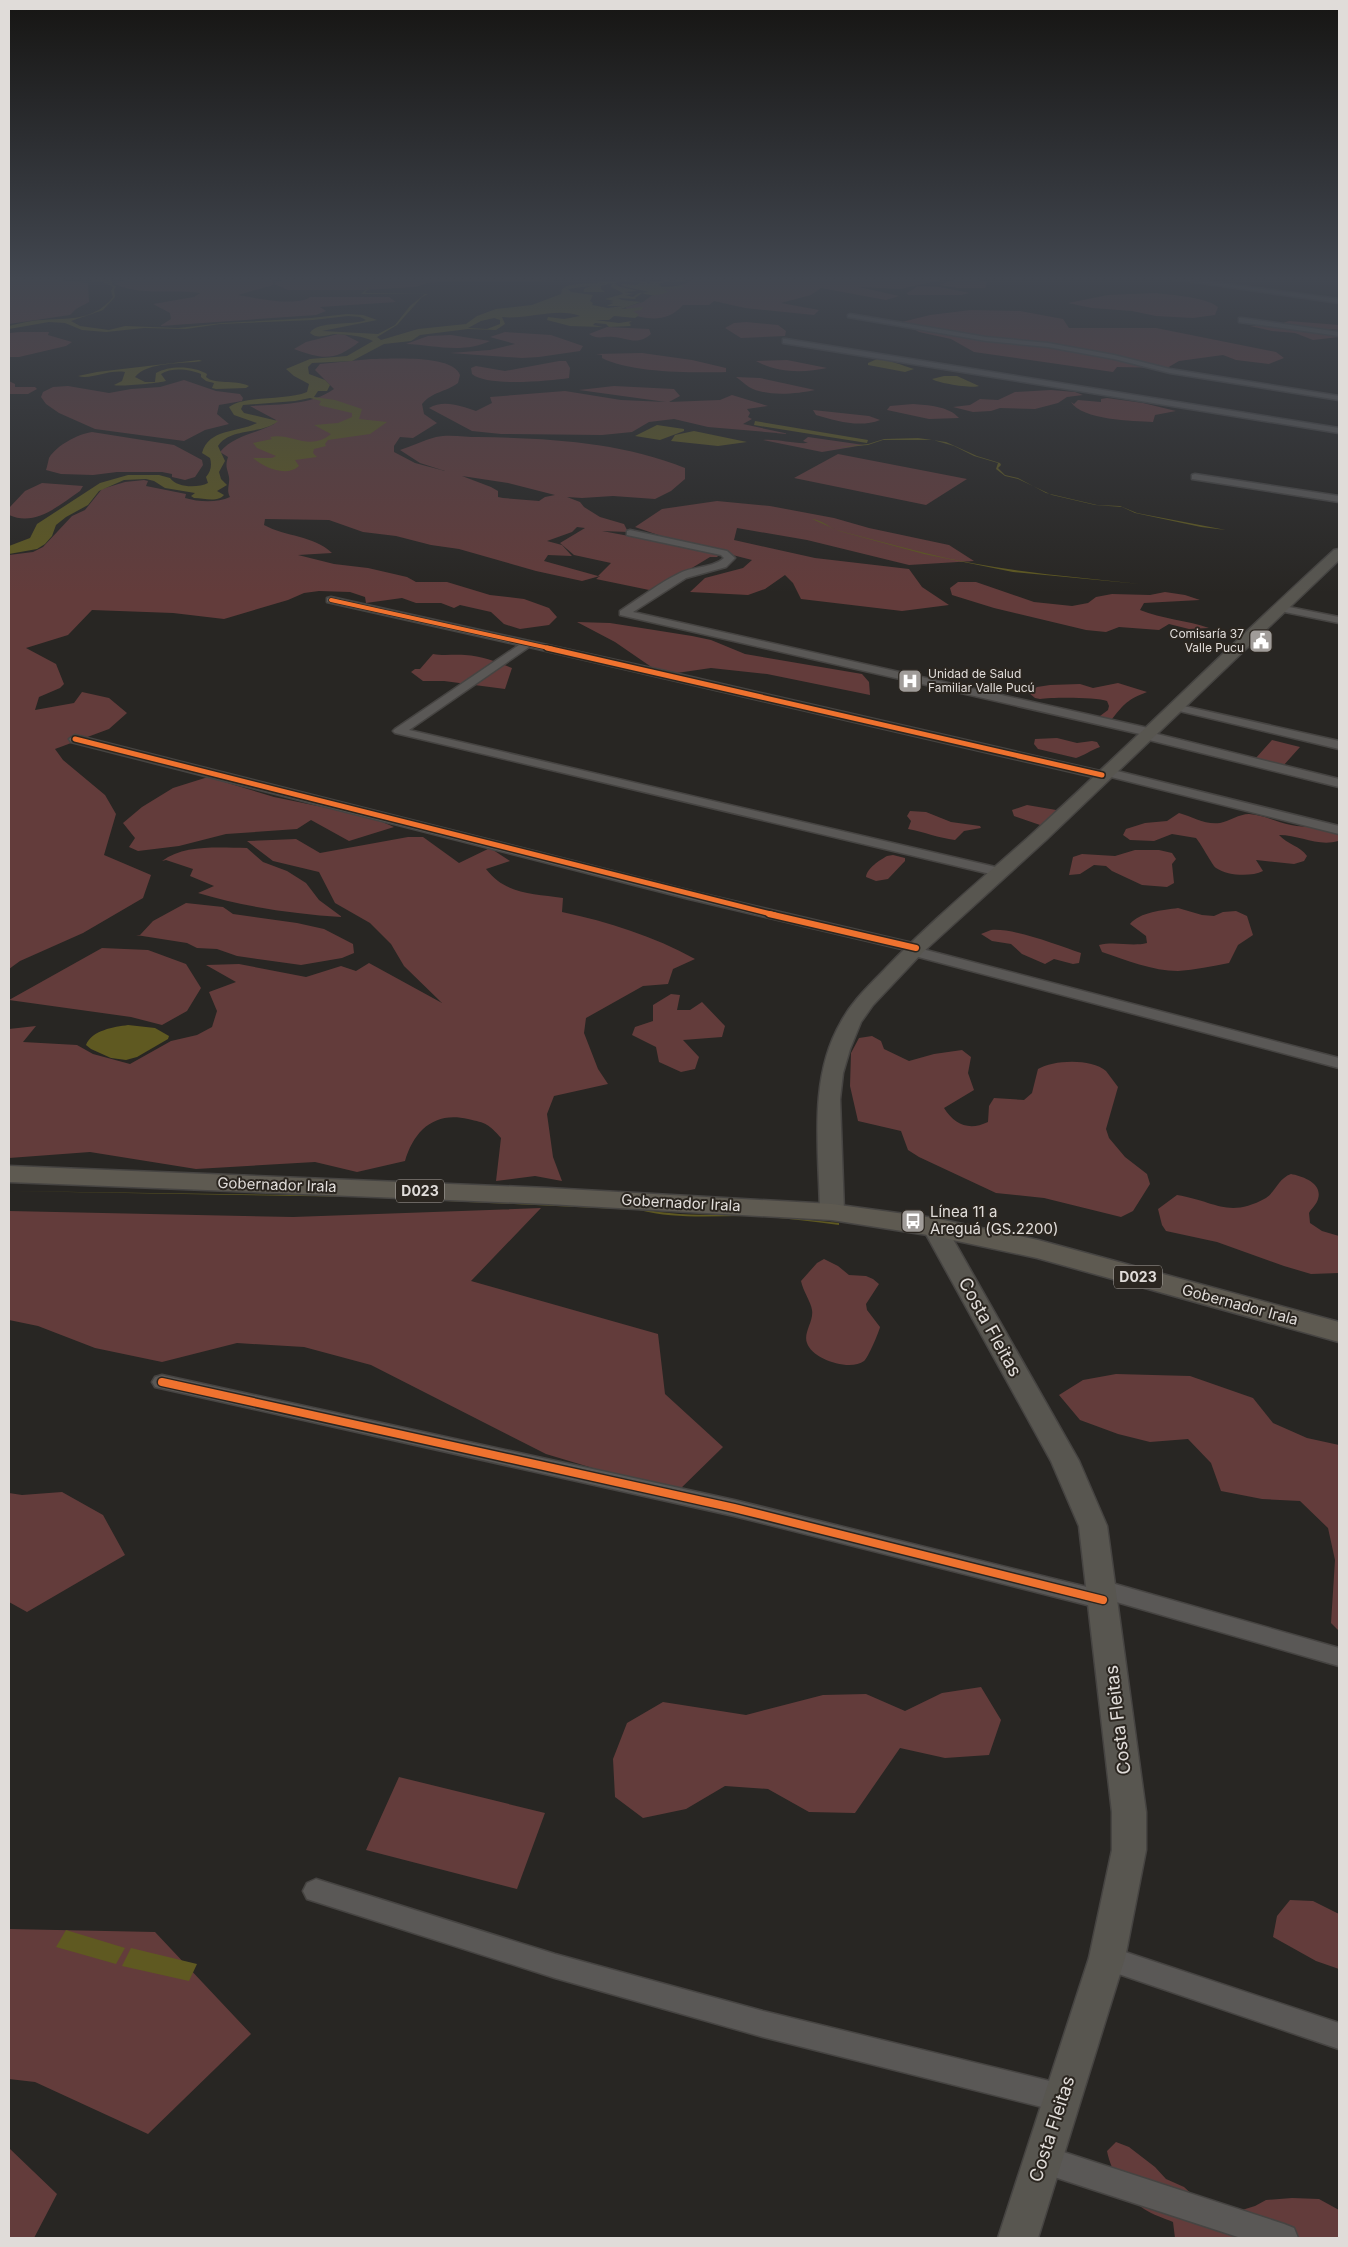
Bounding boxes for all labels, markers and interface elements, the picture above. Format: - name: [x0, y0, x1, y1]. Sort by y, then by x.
- place label: Comisaría 37 Valle Pucu: [1170, 626, 1244, 655]
- public building icon: Comisaría 37 Valle Pucu: [1248, 628, 1274, 654]
- place label: Unidad de Salud Familiar Valle Pucú: [928, 666, 1035, 695]
- hospital icon: Unidad de Salud Familiar Valle Pucú: [897, 668, 923, 694]
- street label: Gobernador Irala: [217, 1173, 337, 1196]
- road number: D023: [396, 1180, 444, 1202]
- street label: Gobernador Irala: [621, 1190, 741, 1215]
- place label: Línea 11 a Areguá (GS.2200): [930, 1202, 1059, 1238]
- bus stop icon: Línea 11 a Areguá (GS.2200): [900, 1208, 926, 1234]
- road number: D023: [1114, 1266, 1162, 1288]
- street label: Costa Fleitas: [955, 1274, 1026, 1380]
- street label: Gobernador Irala: [1180, 1280, 1300, 1329]
- street label: Costa Fleitas: [1100, 1664, 1135, 1776]
- street label: Costa Fleitas: [1025, 2073, 1079, 2184]

